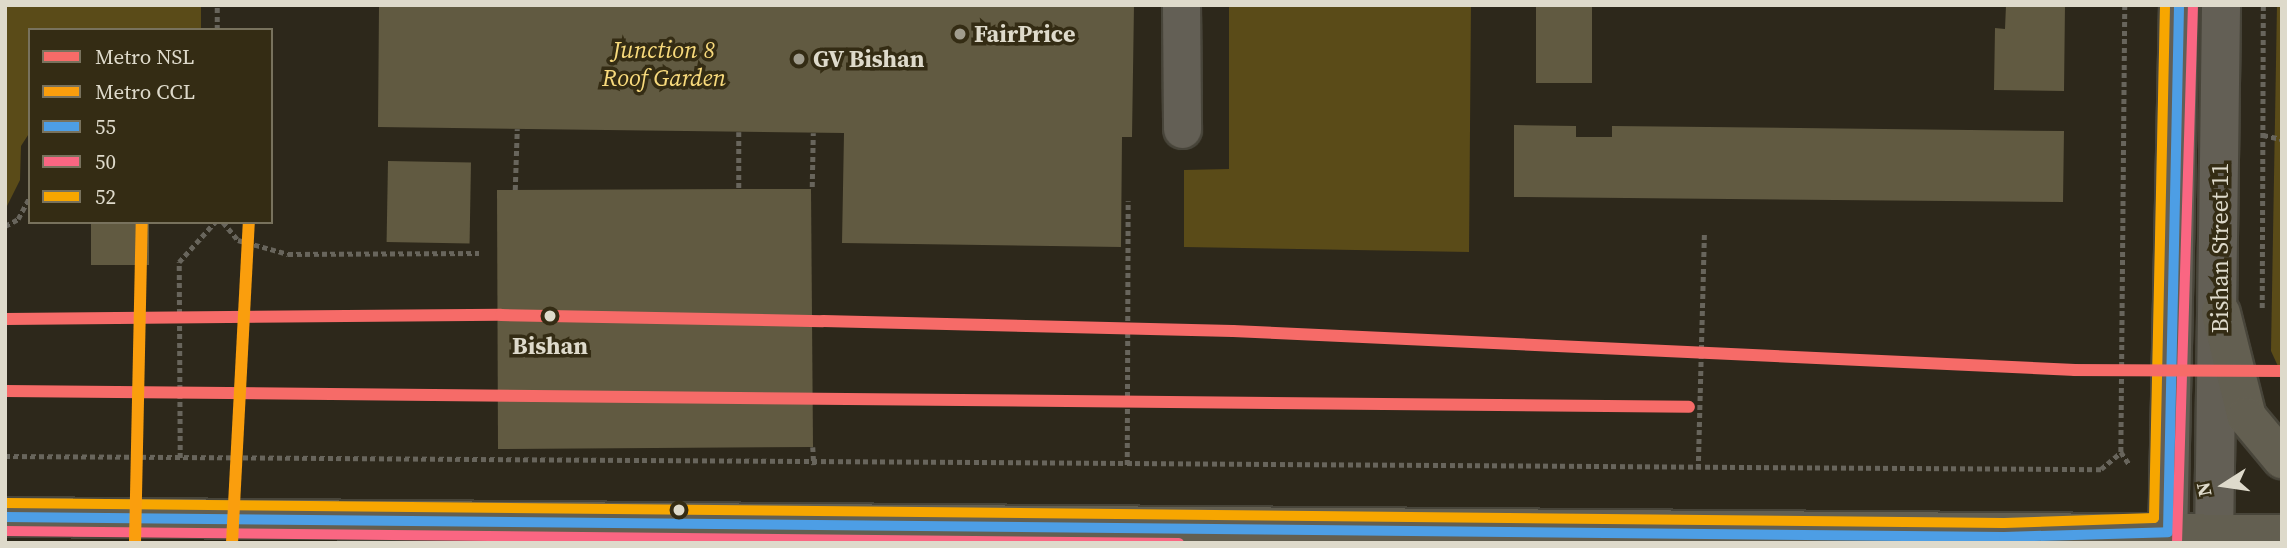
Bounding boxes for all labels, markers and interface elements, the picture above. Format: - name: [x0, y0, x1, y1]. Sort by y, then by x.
- place label: FairPrice: [974, 20, 1075, 48]
- marker: FairPrice: [952, 26, 968, 42]
- legend: [28, 28, 273, 224]
- park label: Junction 8 Roof Garden: [602, 36, 726, 92]
- text: Metro NSL: [95, 42, 194, 71]
- place label: GV Bishan: [813, 45, 925, 73]
- marker: GV Bishan: [791, 51, 807, 67]
- text: Metro CCL: [95, 77, 195, 106]
- text: 55: [95, 112, 116, 141]
- text: 50: [95, 147, 116, 176]
- street label: Bishan Street 11: [2206, 163, 2234, 333]
- text: 52: [95, 182, 116, 211]
- marker: Bishan: [538, 304, 562, 328]
- place label: Bishan: [512, 332, 588, 360]
- north arrow: [2189, 450, 2259, 520]
- text: N: [2189, 480, 2218, 499]
- unlabelled marker: [672, 503, 686, 517]

